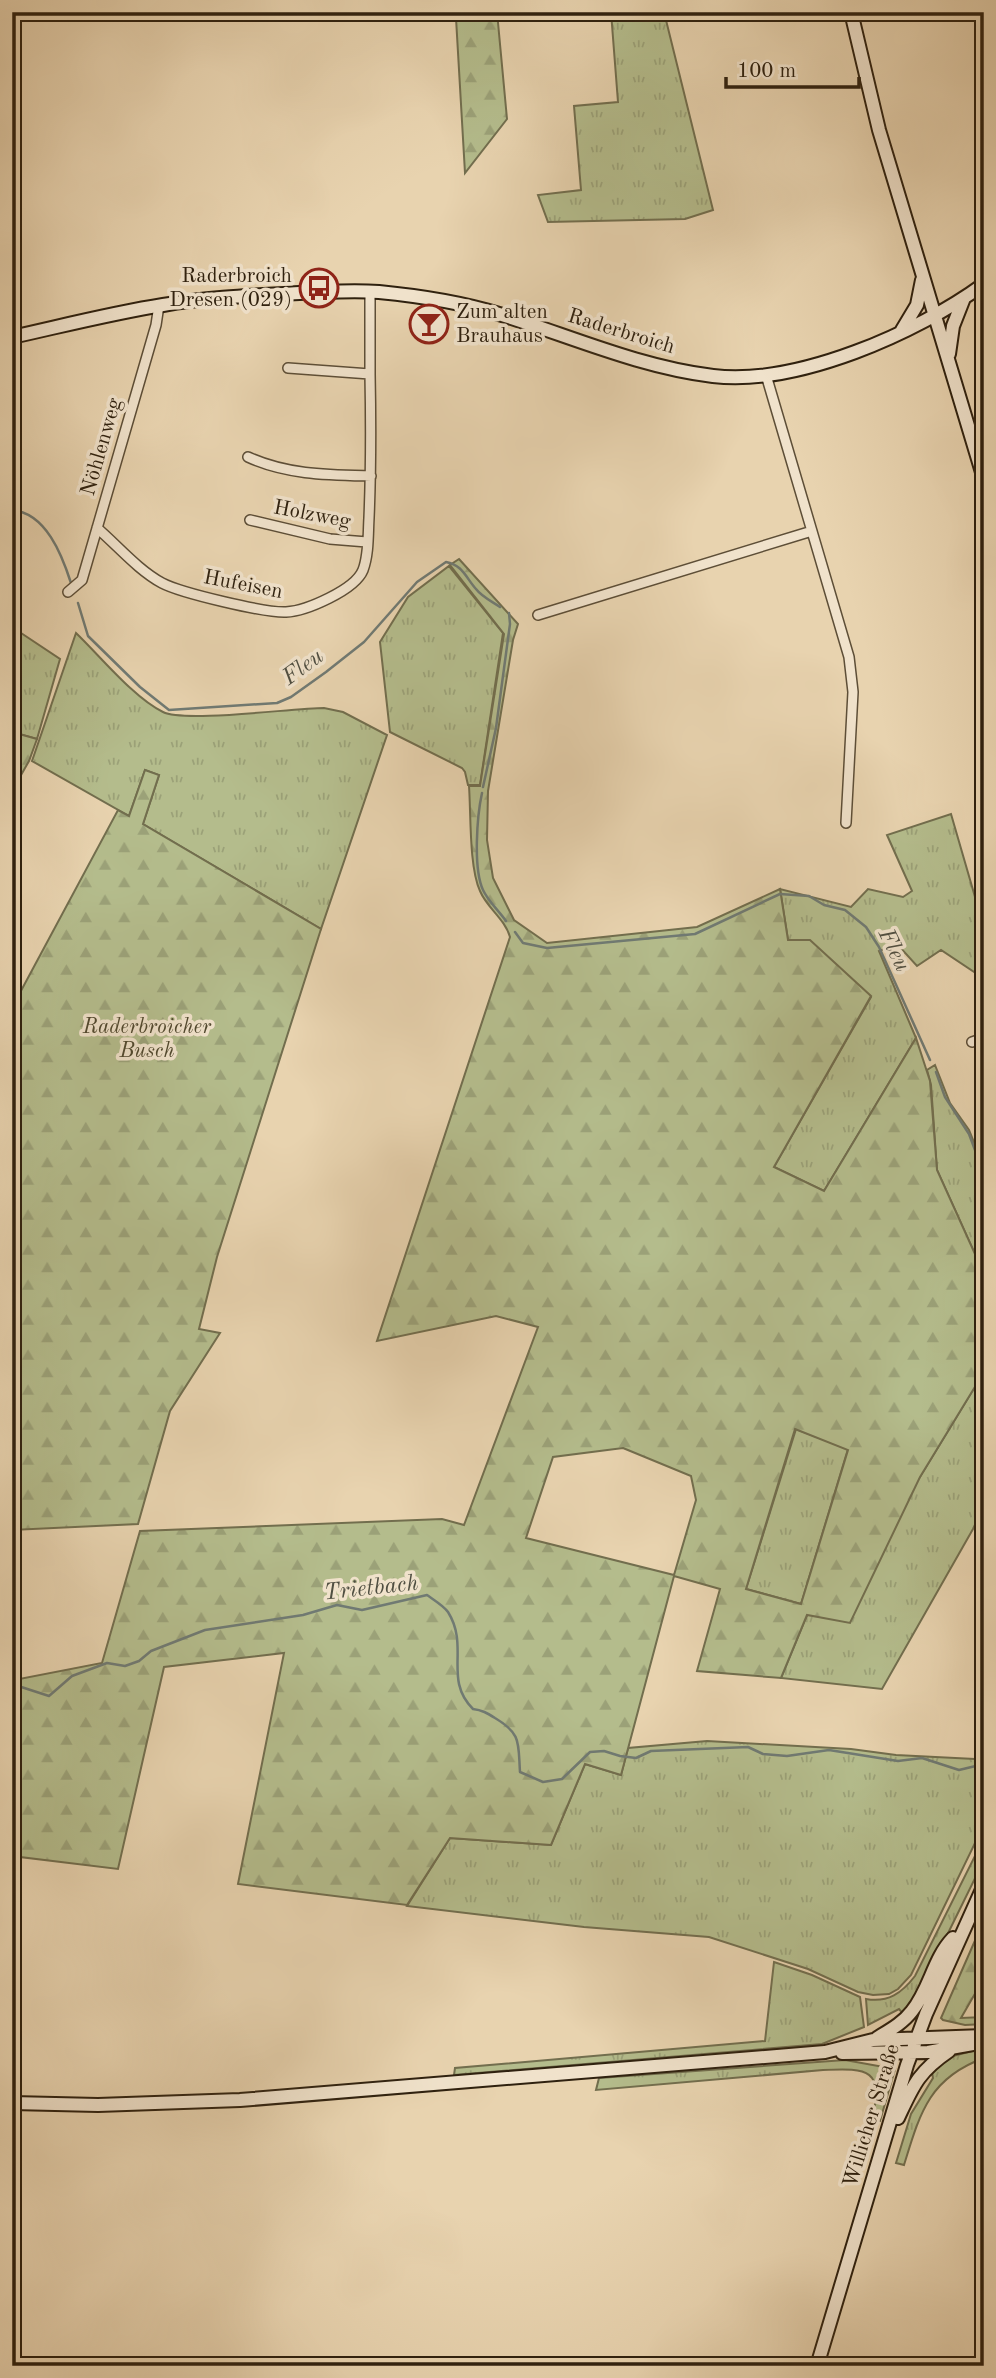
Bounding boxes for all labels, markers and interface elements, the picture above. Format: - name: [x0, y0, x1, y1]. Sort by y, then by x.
- scale bar: [726, 46, 860, 90]
- text: 100 m: [737, 61, 796, 82]
- place label: Raderbroich Dresen (029): [169, 266, 292, 311]
- bus stop icon: Raderbroich Dresen (029): [298, 267, 340, 309]
- place label: Zum alten Brauhaus: [456, 302, 548, 347]
- bar icon: Zum alten Brauhaus: [408, 303, 450, 345]
- street label: Raderbroich: [565, 306, 677, 358]
- street label: Nöhlenweg: [78, 395, 126, 498]
- street label: Holzweg: [272, 497, 353, 533]
- street label: Hufeisen: [202, 567, 284, 603]
- water label: Fleu: [277, 644, 328, 690]
- water label: Fleu: [873, 924, 914, 975]
- park label: Raderbroicher Busch: [82, 1017, 212, 1062]
- water label: Trietbach: [322, 1572, 420, 1604]
- street label: Willicher Straße: [840, 2042, 904, 2190]

